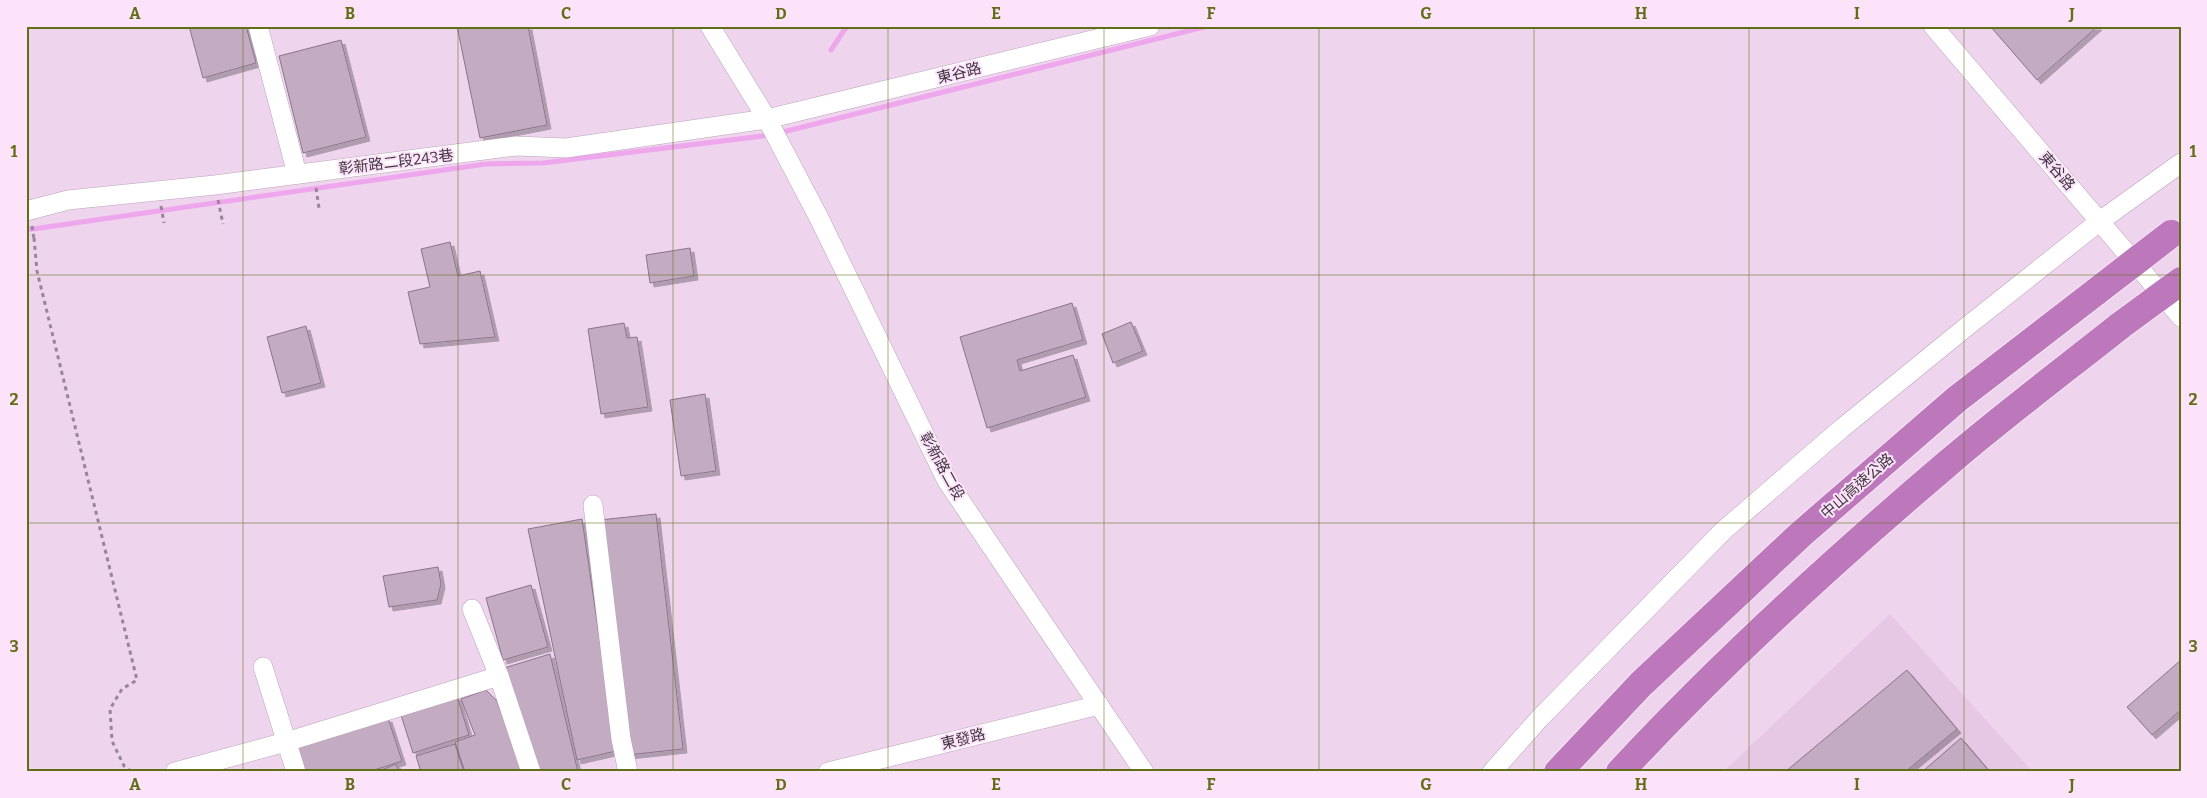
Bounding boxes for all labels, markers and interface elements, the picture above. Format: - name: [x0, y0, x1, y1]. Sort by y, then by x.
- text: A: [129, 4, 141, 23]
- text: B: [345, 4, 355, 23]
- text: C: [561, 4, 571, 23]
- text: D: [775, 4, 787, 23]
- text: E: [991, 4, 1001, 23]
- text: F: [1207, 4, 1216, 23]
- text: G: [1420, 4, 1432, 23]
- text: H: [1635, 4, 1648, 23]
- text: I: [1854, 4, 1860, 23]
- text: J: [2068, 4, 2075, 23]
- street label: 東谷路: [935, 59, 983, 87]
- text: 1: [11, 142, 18, 161]
- text: 1: [2190, 142, 2197, 161]
- street label: 彰新路二段243巷: [338, 146, 454, 178]
- street label: 東谷路: [2035, 148, 2079, 194]
- text: 2: [9, 390, 19, 409]
- text: 2: [2188, 390, 2198, 409]
- street label: 彰新路二段: [916, 429, 968, 503]
- street label: 中山高速公路: [1817, 450, 1897, 522]
- text: 3: [9, 637, 19, 656]
- text: 3: [2188, 637, 2198, 656]
- street label: 東發路: [939, 725, 987, 753]
- text: A: [129, 775, 141, 794]
- text: B: [345, 775, 355, 794]
- text: C: [561, 775, 571, 794]
- text: D: [775, 775, 787, 794]
- text: E: [991, 775, 1001, 794]
- text: F: [1207, 775, 1216, 794]
- text: G: [1420, 775, 1432, 794]
- text: H: [1635, 775, 1648, 794]
- text: I: [1854, 775, 1860, 794]
- text: J: [2068, 775, 2075, 794]

